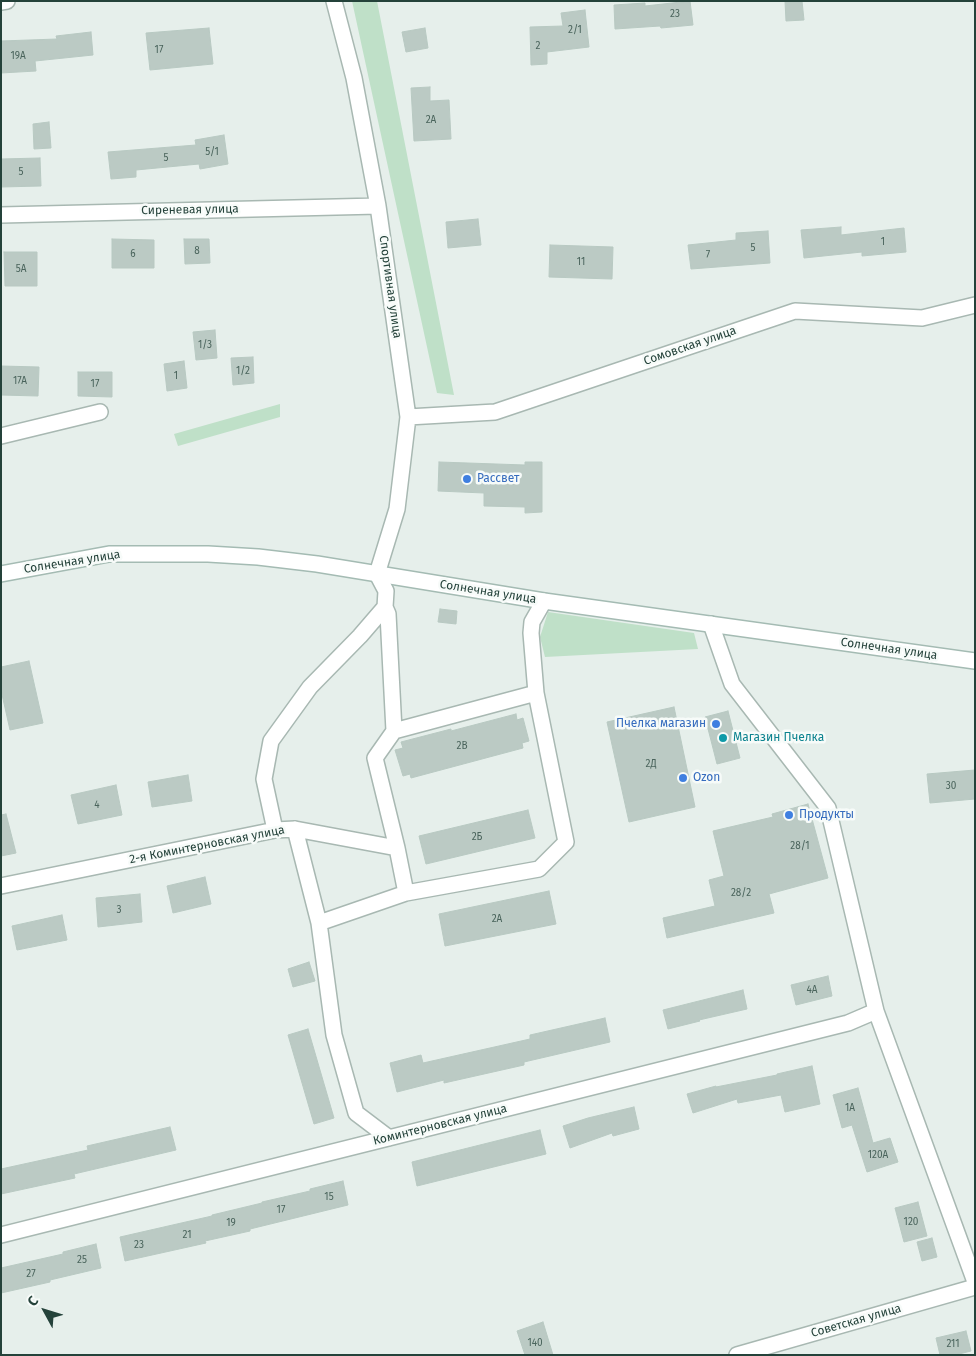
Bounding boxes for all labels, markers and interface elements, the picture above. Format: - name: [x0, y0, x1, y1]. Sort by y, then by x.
- house number: 23: [670, 8, 680, 20]
- house number: 2/1: [568, 24, 582, 36]
- house number: 2: [536, 40, 540, 52]
- house number: 17: [155, 44, 163, 56]
- house number: 19А: [10, 50, 26, 62]
- house number: 2А: [426, 114, 436, 126]
- house number: 5/1: [205, 146, 219, 158]
- house number: 5: [163, 152, 169, 164]
- house number: 5: [18, 166, 24, 178]
- street label: Сиреневая улица: [141, 202, 239, 218]
- street label: Спортивная улица: [376, 235, 404, 339]
- house number: 1: [881, 236, 885, 248]
- house number: 5: [750, 242, 756, 254]
- house number: 8: [194, 245, 200, 257]
- house number: 6: [130, 248, 136, 260]
- house number: 7: [706, 249, 710, 261]
- house number: 11: [577, 256, 585, 268]
- house number: 5А: [16, 263, 26, 275]
- street label: Сомовская улица: [642, 323, 738, 369]
- house number: 1/3: [198, 339, 212, 351]
- house number: 1/2: [236, 365, 250, 377]
- house number: 1: [174, 370, 178, 382]
- house number: 17А: [13, 375, 27, 387]
- house number: 17: [91, 378, 99, 390]
- place label: Рассвет: [477, 472, 519, 486]
- marker: Рассвет: [461, 473, 473, 485]
- street label: Солнечная улица: [23, 547, 121, 577]
- street label: Солнечная улица: [439, 577, 537, 607]
- street label: Солнечная улица: [840, 635, 938, 663]
- place label: Пчелка магазин: [616, 717, 706, 731]
- marker: Пчелка магазин: [710, 718, 722, 730]
- place label: Магазин Пчелка: [733, 731, 824, 745]
- marker: Магазин Пчелка: [717, 732, 729, 744]
- house number: 2В: [456, 740, 468, 752]
- house number: 2Д: [645, 758, 657, 770]
- place label: Ozon: [693, 771, 720, 785]
- marker: Ozon: [677, 772, 689, 784]
- house number: 30: [946, 780, 956, 792]
- house number: 4: [94, 799, 100, 811]
- place label: Продукты: [799, 808, 854, 822]
- marker: Продукты: [783, 809, 795, 821]
- street label: 2-я Коминтерновская улица: [128, 823, 286, 867]
- house number: 2Б: [472, 831, 482, 843]
- house number: 28/1: [790, 840, 810, 852]
- house number: 28/2: [731, 887, 751, 899]
- house number: 3: [117, 904, 121, 916]
- house number: 2А: [492, 913, 502, 925]
- house number: 4А: [806, 984, 818, 996]
- street label: Коминтерновская улица: [372, 1101, 508, 1149]
- house number: 1А: [845, 1102, 855, 1114]
- house number: 120А: [868, 1149, 888, 1161]
- house number: 15: [324, 1191, 334, 1203]
- house number: 17: [277, 1204, 285, 1216]
- house number: 120: [904, 1216, 918, 1228]
- house number: 19: [226, 1217, 236, 1229]
- house number: 21: [182, 1229, 192, 1241]
- house number: 23: [134, 1239, 144, 1251]
- house number: 25: [77, 1254, 87, 1266]
- house number: 27: [26, 1268, 36, 1280]
- north arrow: [20, 1286, 70, 1336]
- text: С: [24, 1293, 42, 1310]
- street label: Советская улица: [809, 1301, 903, 1341]
- house number: 140: [527, 1337, 543, 1349]
- house number: 211: [946, 1338, 960, 1350]

